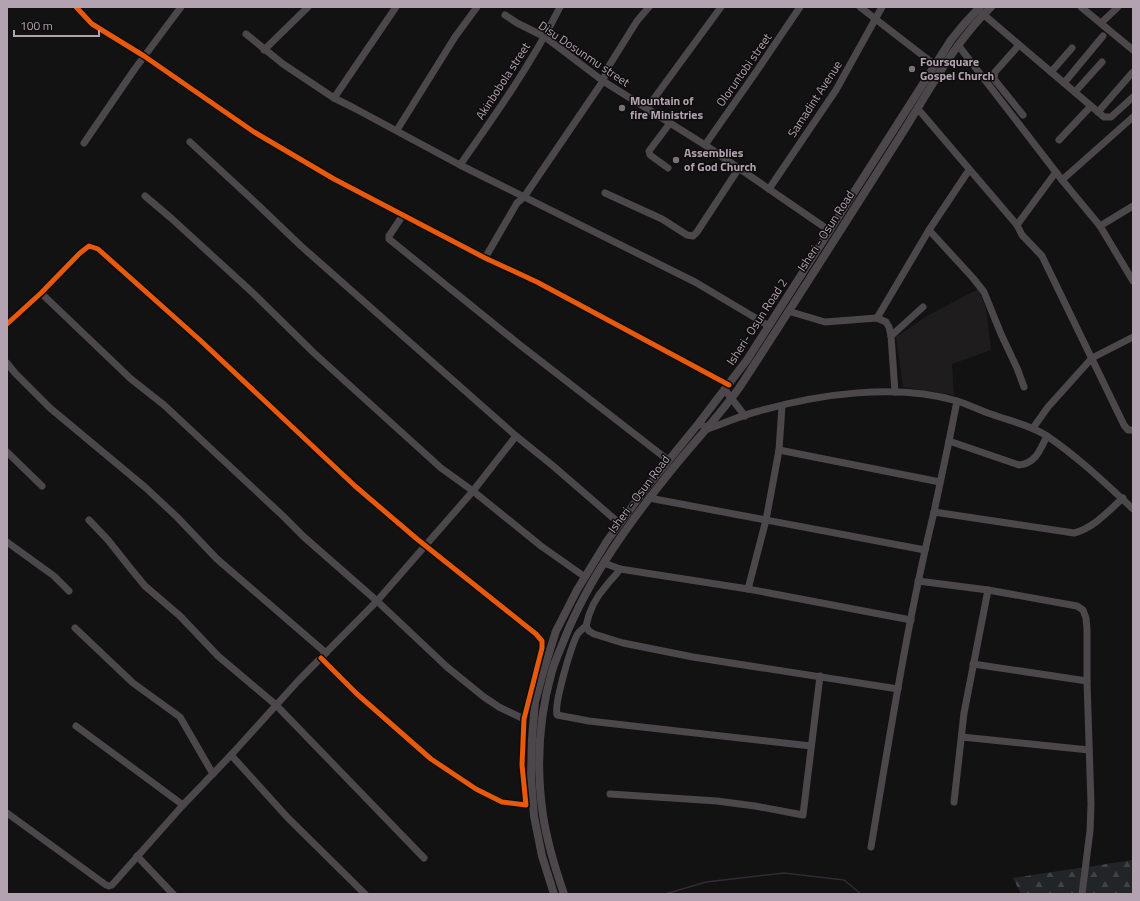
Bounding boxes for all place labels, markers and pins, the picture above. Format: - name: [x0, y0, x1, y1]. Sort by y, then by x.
- place label: Foursquare Gospel Church: [920, 52, 994, 85]
- marker: Foursquare Gospel Church: [907, 64, 917, 74]
- place label: Mountain of fire Ministries: [630, 91, 703, 124]
- marker: Mountain of fire Ministries: [617, 103, 627, 113]
- place label: Assemblies of God Church: [684, 143, 757, 176]
- marker: Assemblies of God Church: [671, 155, 681, 165]

